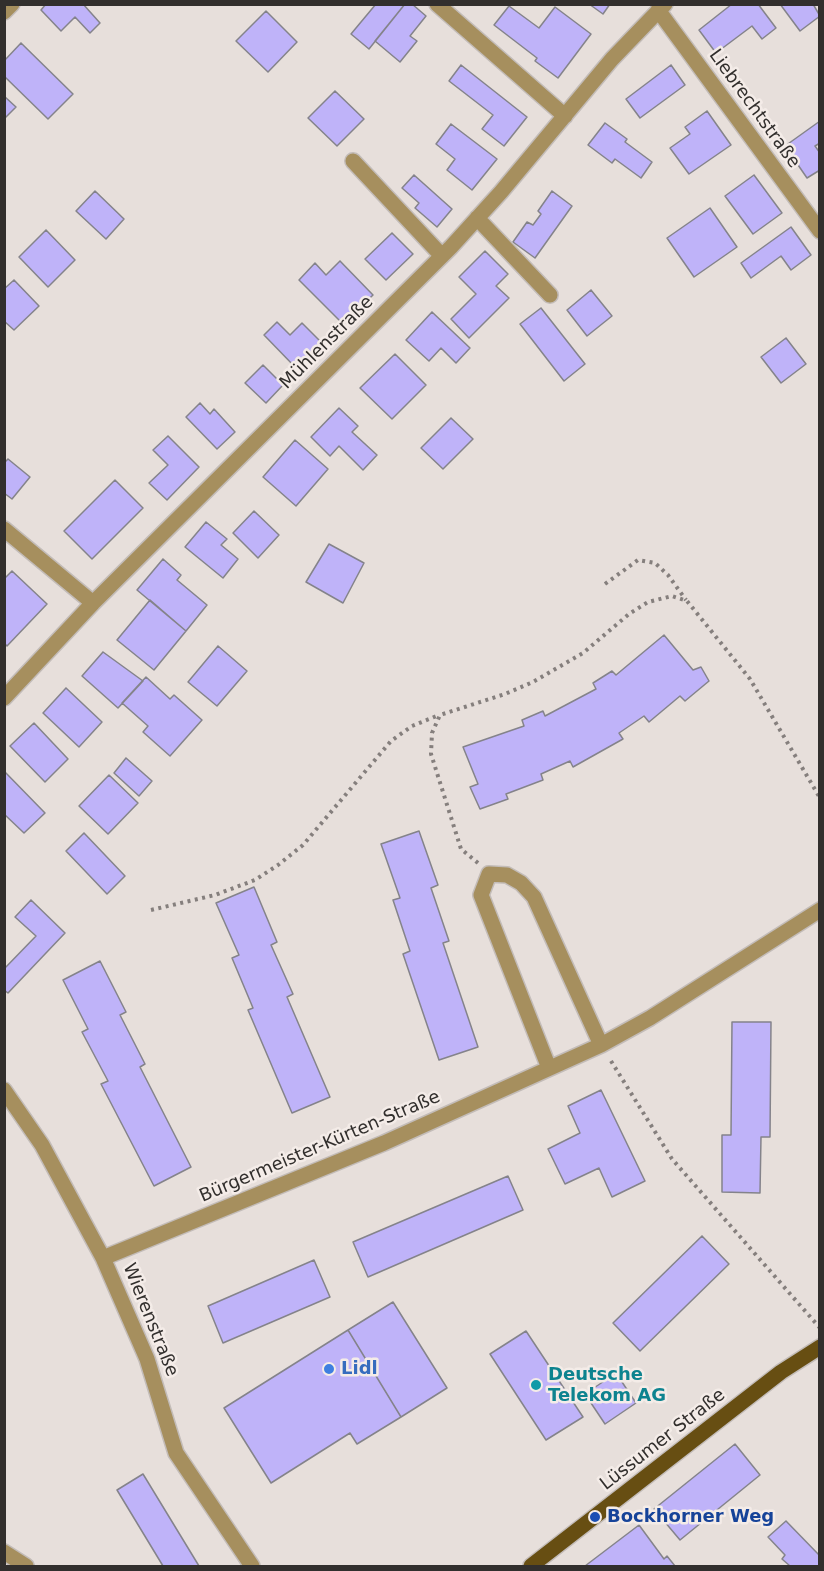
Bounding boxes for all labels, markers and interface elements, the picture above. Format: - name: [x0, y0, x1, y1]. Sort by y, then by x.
- street label: Liebrechtstraße: [704, 46, 804, 172]
- street label: Mühlenstraße: [276, 292, 378, 394]
- street label: Bürgermeister-Kürten-Straße: [196, 1086, 444, 1208]
- street label: Wierenstraße: [117, 1260, 183, 1380]
- place label: Lidl: [341, 1358, 378, 1380]
- marker: Lidl: [322, 1362, 336, 1376]
- place label: Deutsche Telekom AG: [548, 1364, 666, 1406]
- marker: Deutsche Telekom AG: [529, 1378, 543, 1392]
- street label: Lüssumer Straße: [596, 1385, 730, 1495]
- place label: Bockhorner Weg: [607, 1506, 774, 1528]
- marker: Bockhorner Weg: [588, 1510, 602, 1524]

